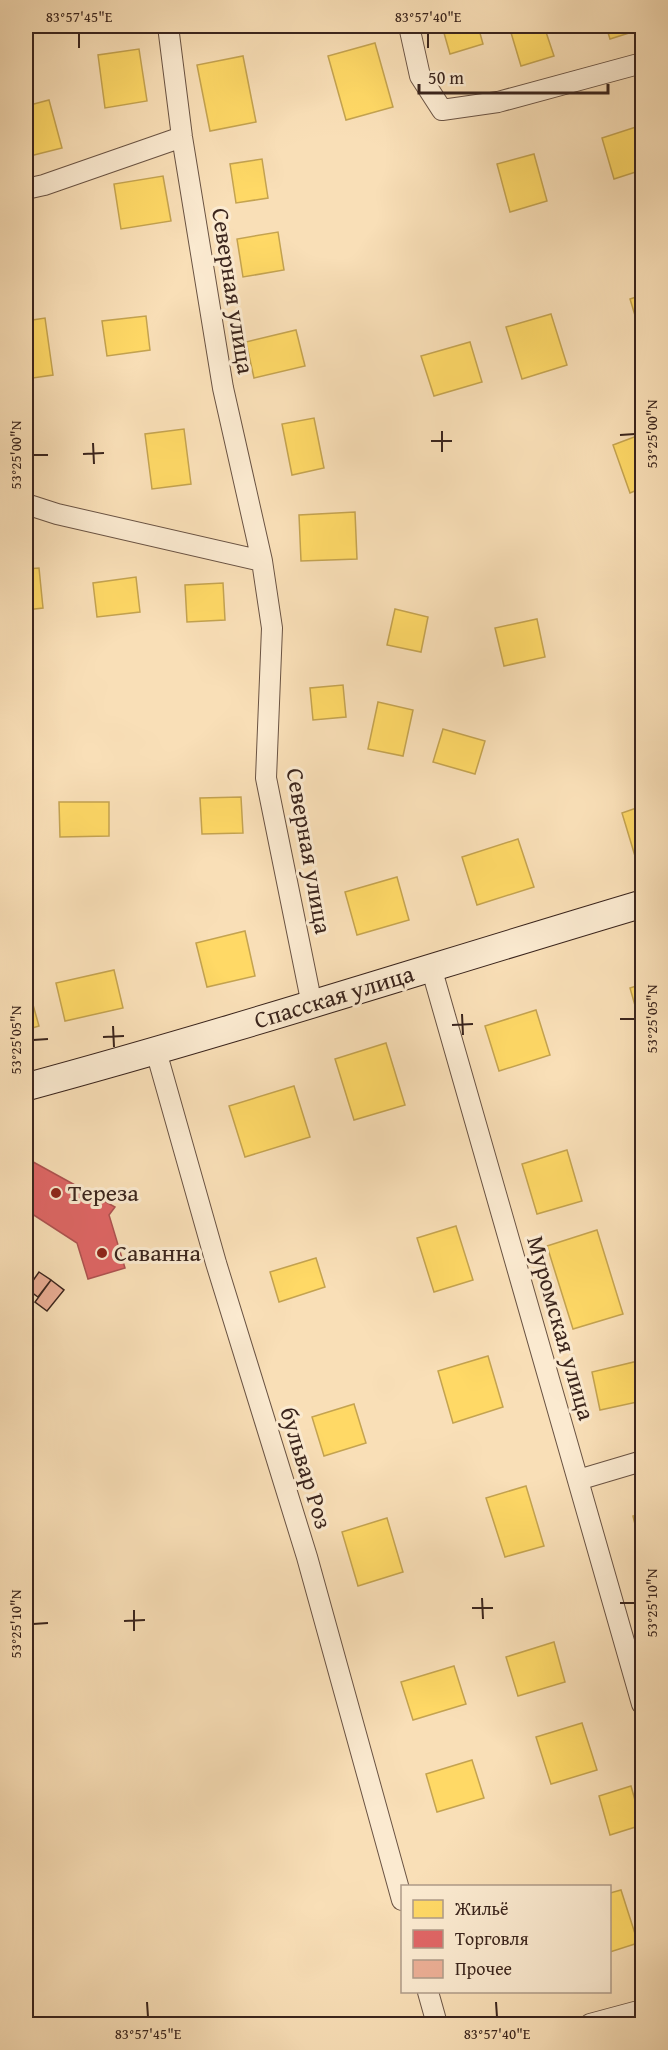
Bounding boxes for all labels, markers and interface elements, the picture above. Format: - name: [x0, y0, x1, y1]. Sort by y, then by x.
- text: 83°57'45"E: [46, 6, 113, 27]
- text: 83°57'40"E: [395, 6, 462, 27]
- scale bar: [419, 57, 608, 95]
- text: 50 m: [428, 64, 464, 91]
- street label: Северная улица: [203, 205, 264, 377]
- text: 53°25'00"N: [641, 399, 662, 468]
- text: 53°25'00"N: [5, 420, 26, 489]
- street label: Северная улица: [278, 765, 341, 937]
- street label: Спасская улица: [250, 955, 419, 1037]
- text: 53°25'05"N: [641, 984, 662, 1053]
- text: 53°25'05"N: [5, 1005, 26, 1074]
- place label: Тереза: [68, 1175, 139, 1210]
- marker: Тереза: [49, 1186, 63, 1200]
- street label: Муромская улица: [518, 1232, 605, 1425]
- place label: Саванна: [114, 1235, 201, 1270]
- marker: Саванна: [95, 1246, 109, 1260]
- street label: бульвар Роз: [271, 1402, 342, 1533]
- text: 53°25'10"N: [641, 1568, 662, 1637]
- text: 53°25'10"N: [5, 1589, 26, 1658]
- legend: [401, 1885, 611, 1993]
- text: Жильё: [454, 1895, 509, 1922]
- text: Торговля: [455, 1925, 529, 1952]
- text: Прочее: [455, 1955, 512, 1982]
- text: 83°57'45"E: [115, 2023, 182, 2044]
- text: 83°57'40"E: [464, 2023, 531, 2044]

